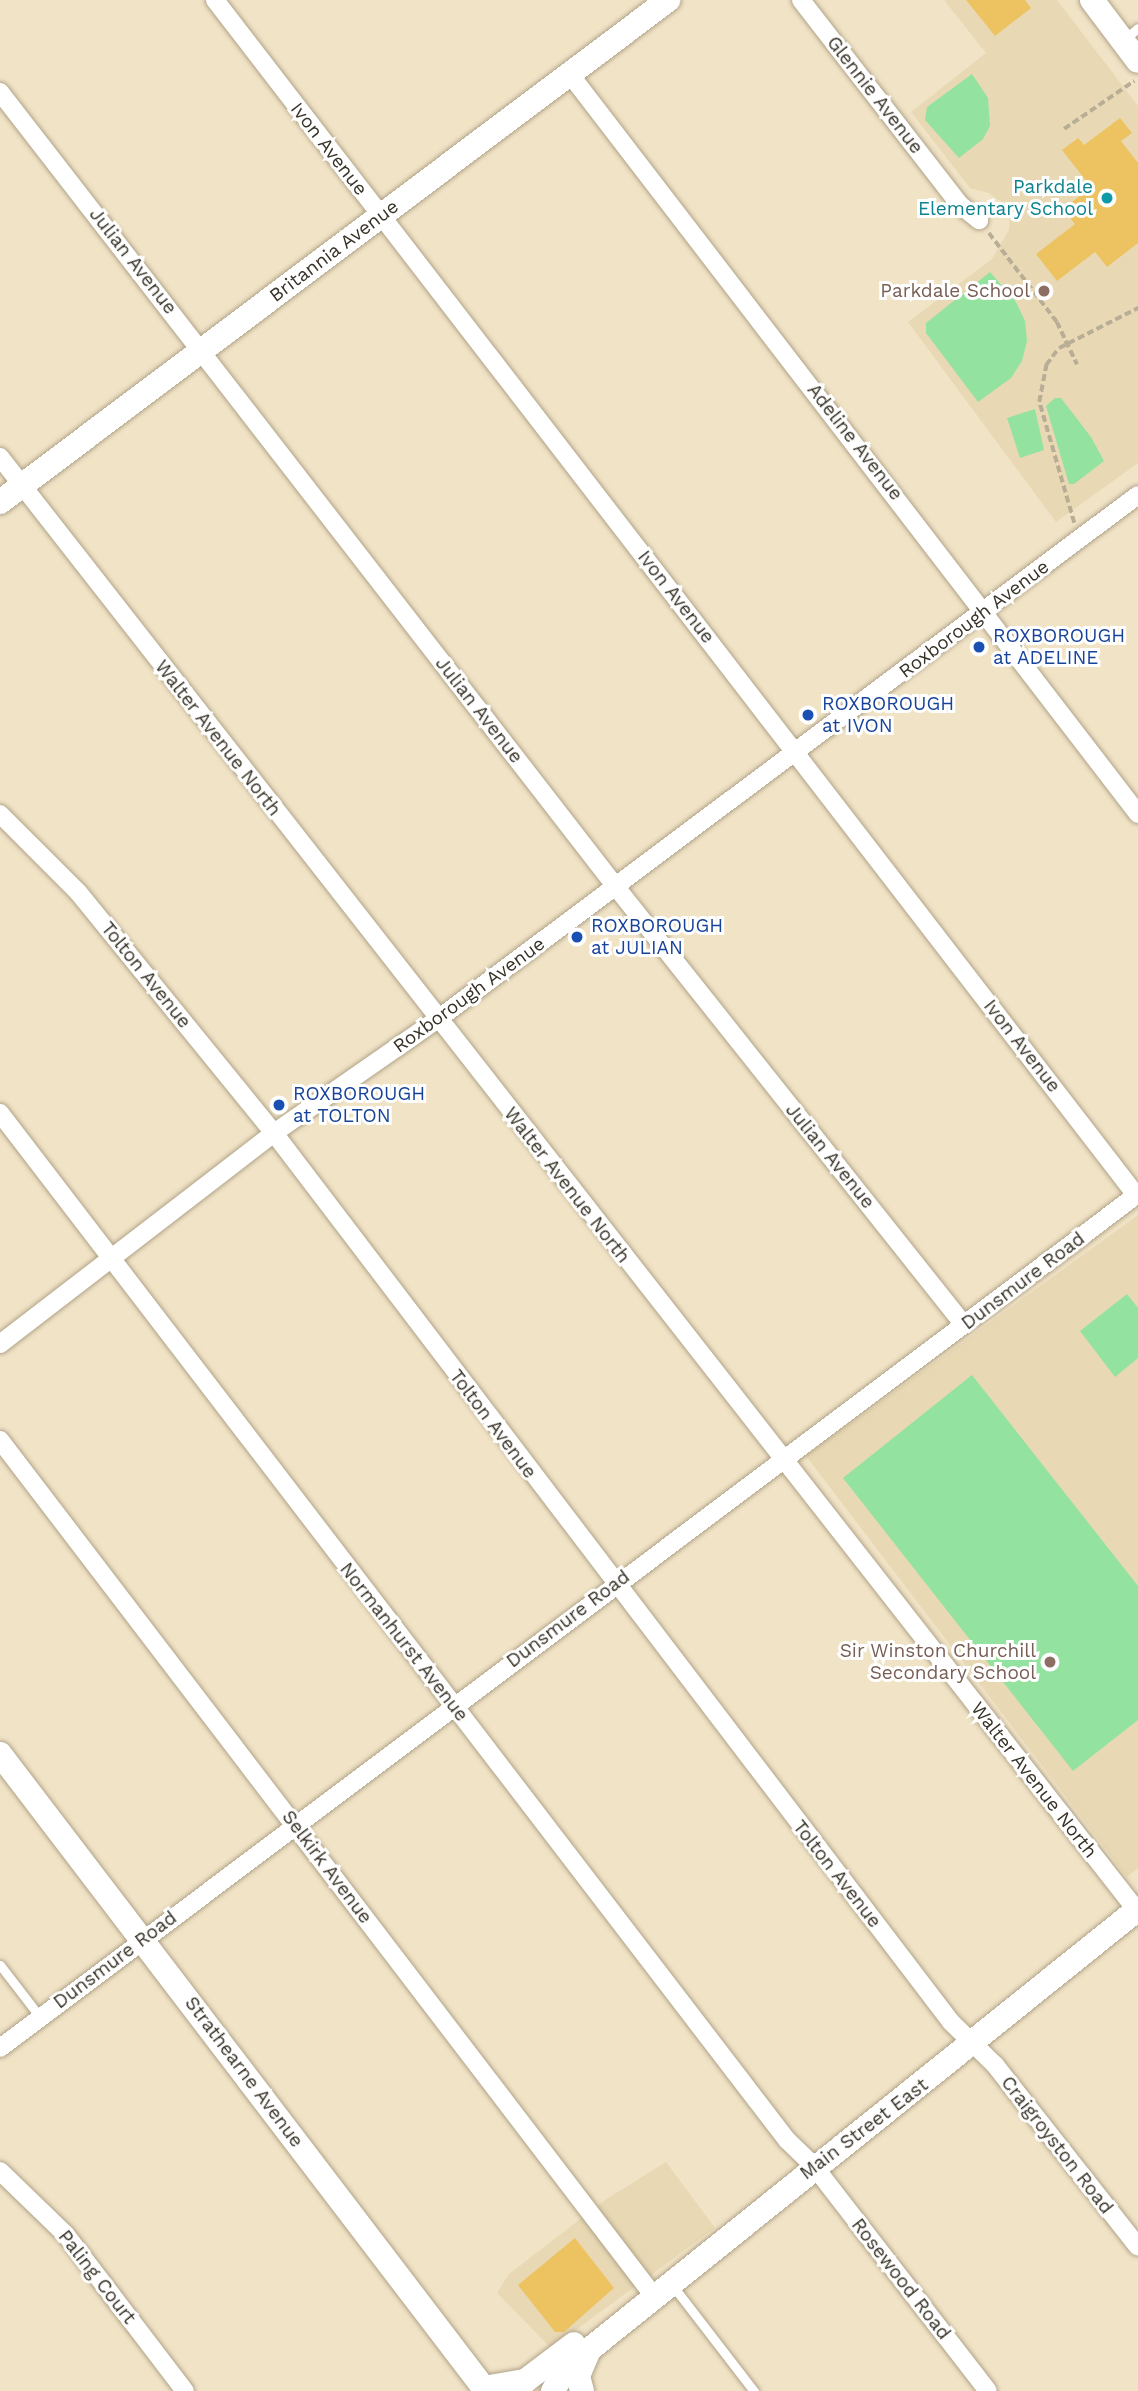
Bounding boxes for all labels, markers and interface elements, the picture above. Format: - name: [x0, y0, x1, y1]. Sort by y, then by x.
- street label: Glennie Avenue: [822, 31, 928, 159]
- street label: Ivon Avenue: [285, 98, 373, 200]
- place label: Parkdale Elementary School: [917, 176, 1093, 220]
- marker: Parkdale Elementary School: [1099, 190, 1115, 206]
- street label: Britannia Avenue: [264, 195, 404, 307]
- street label: Julian Avenue: [84, 203, 182, 319]
- place label: Parkdale School: [880, 280, 1030, 302]
- marker: Parkdale School: [1036, 283, 1052, 299]
- street label: Adeline Avenue: [802, 379, 908, 505]
- street label: Ivon Avenue: [632, 546, 720, 648]
- street label: Roxborough Avenue: [894, 555, 1054, 683]
- place label: ROXBOROUGH at ADELINE: [993, 625, 1125, 669]
- marker: ROXBOROUGH at ADELINE: [971, 639, 987, 655]
- street label: Julian Avenue: [430, 652, 528, 768]
- street label: Walter Avenue North: [150, 655, 286, 821]
- place label: ROXBOROUGH at IVON: [822, 693, 954, 737]
- marker: ROXBOROUGH at IVON: [800, 707, 816, 723]
- place label: ROXBOROUGH at JULIAN: [591, 915, 723, 959]
- street label: Tolton Avenue: [96, 917, 196, 1033]
- marker: ROXBOROUGH at JULIAN: [569, 929, 585, 945]
- street label: Roxborough Avenue: [388, 932, 550, 1058]
- street label: Ivon Avenue: [978, 995, 1066, 1097]
- place label: ROXBOROUGH at TOLTON: [293, 1083, 425, 1127]
- marker: ROXBOROUGH at TOLTON: [271, 1097, 287, 1113]
- street label: Julian Avenue: [780, 1099, 880, 1213]
- street label: Walter Avenue North: [499, 1102, 635, 1268]
- street label: Dunsmure Road: [957, 1227, 1089, 1335]
- street label: Tolton Avenue: [444, 1365, 542, 1483]
- street label: Normanhurst Avenue: [335, 1558, 473, 1726]
- street label: Dunsmure Road: [502, 1565, 634, 1673]
- place label: Sir Winston Churchill Secondary School: [839, 1640, 1036, 1684]
- marker: Sir Winston Churchill Secondary School: [1042, 1654, 1058, 1670]
- street label: Walter Avenue North: [966, 1697, 1102, 1863]
- street label: Selkirk Avenue: [277, 1805, 377, 1929]
- street label: Tolton Avenue: [788, 1815, 886, 1933]
- street label: Dunsmure Road: [49, 1906, 181, 2014]
- street label: Strathearne Avenue: [180, 1992, 308, 2152]
- street label: Craigroyston Road: [996, 2072, 1118, 2218]
- street label: Main Street East: [795, 2073, 933, 2185]
- street label: Rosewood Road: [847, 2214, 955, 2344]
- street label: Paling Court: [53, 2226, 141, 2328]

